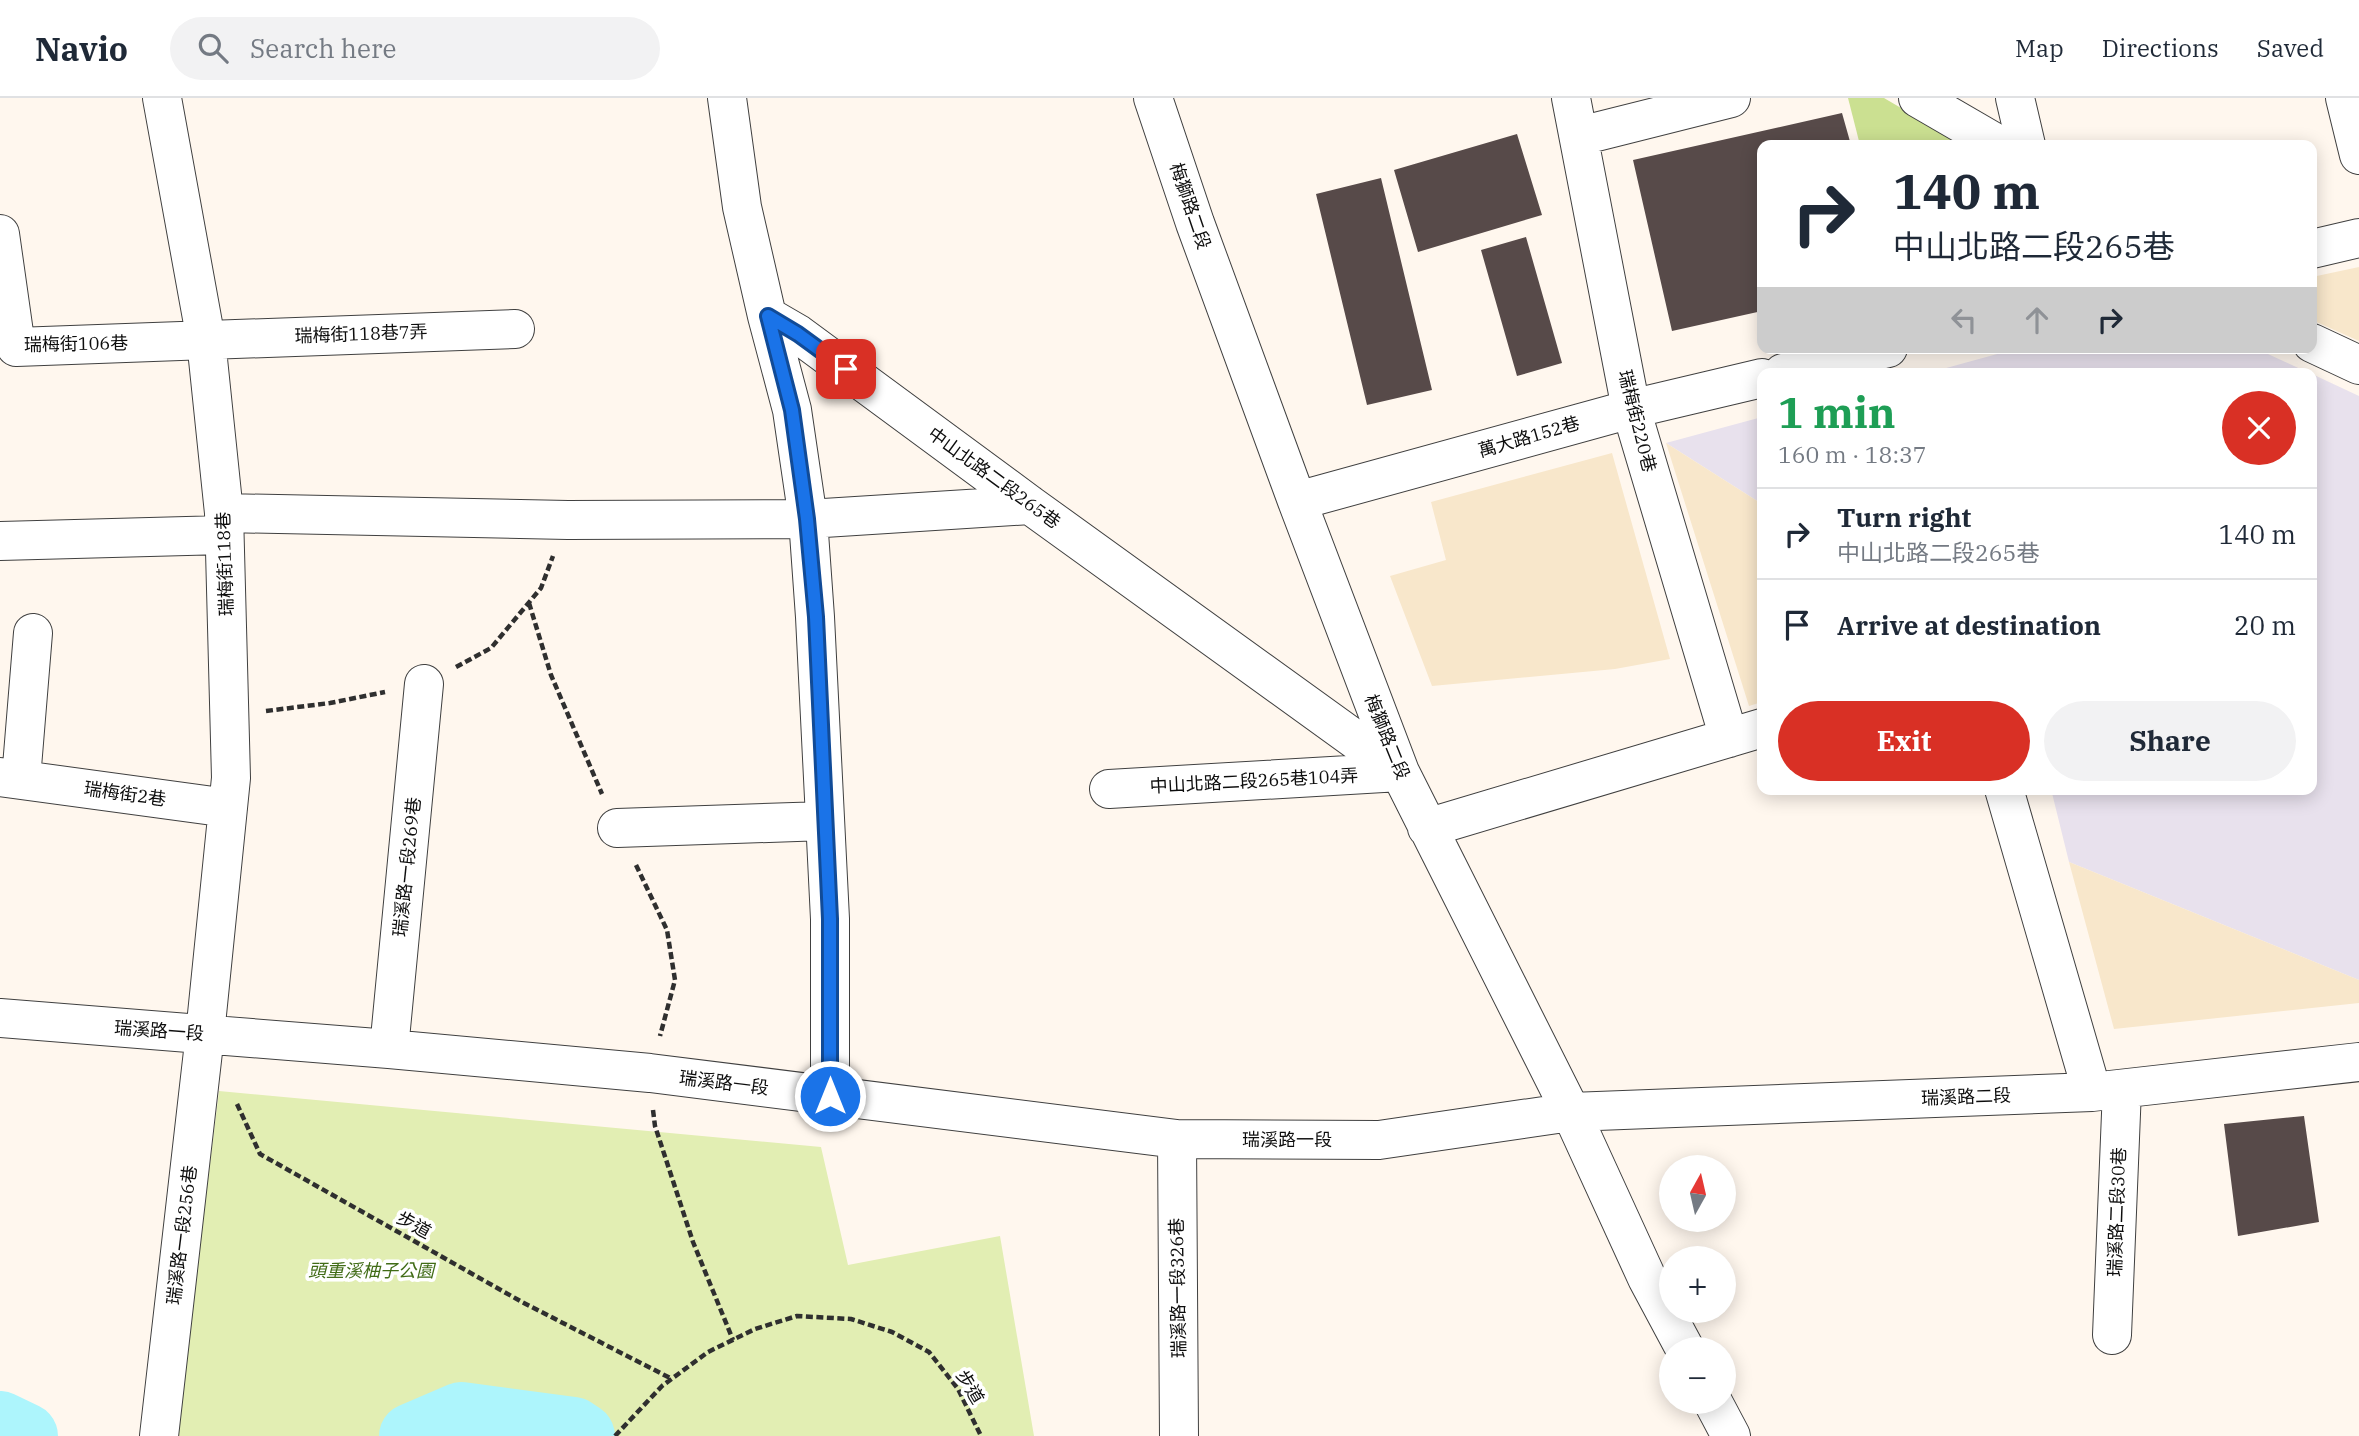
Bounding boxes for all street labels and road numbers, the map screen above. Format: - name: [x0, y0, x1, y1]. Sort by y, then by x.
- street label: 梅獅路二段: [1165, 160, 1216, 252]
- street label: 瑞梅街118巷7弄: [294, 320, 428, 347]
- street label: 瑞梅街106巷: [24, 331, 128, 356]
- street label: 瑞梅街220巷: [1614, 367, 1661, 474]
- street label: 萬大路152巷: [1476, 411, 1582, 462]
- street label: 中山北路二段265巷: [923, 422, 1065, 533]
- street label: 瑞梅街118巷: [211, 511, 238, 617]
- street label: 梅獅路二段: [1360, 691, 1415, 783]
- street label: 中山北路二段265巷104弄: [1149, 764, 1359, 797]
- street label: 瑞梅街2巷: [82, 776, 168, 811]
- street label: 瑞溪路一段269巷: [388, 796, 425, 938]
- street label: 瑞溪路一段: [113, 1016, 205, 1045]
- street label: 瑞溪路一段: [678, 1066, 770, 1099]
- street label: 瑞溪路二段: [1921, 1083, 2011, 1110]
- street label: 瑞溪路一段: [1242, 1128, 1332, 1151]
- street label: 瑞溪路二段30巷: [2103, 1147, 2130, 1277]
- street label: 瑞溪路一段256巷: [162, 1164, 201, 1306]
- street label: 步道: [393, 1206, 436, 1243]
- street label: 瑞溪路一段326巷: [1165, 1218, 1190, 1358]
- street label: 步道: [951, 1365, 990, 1408]

